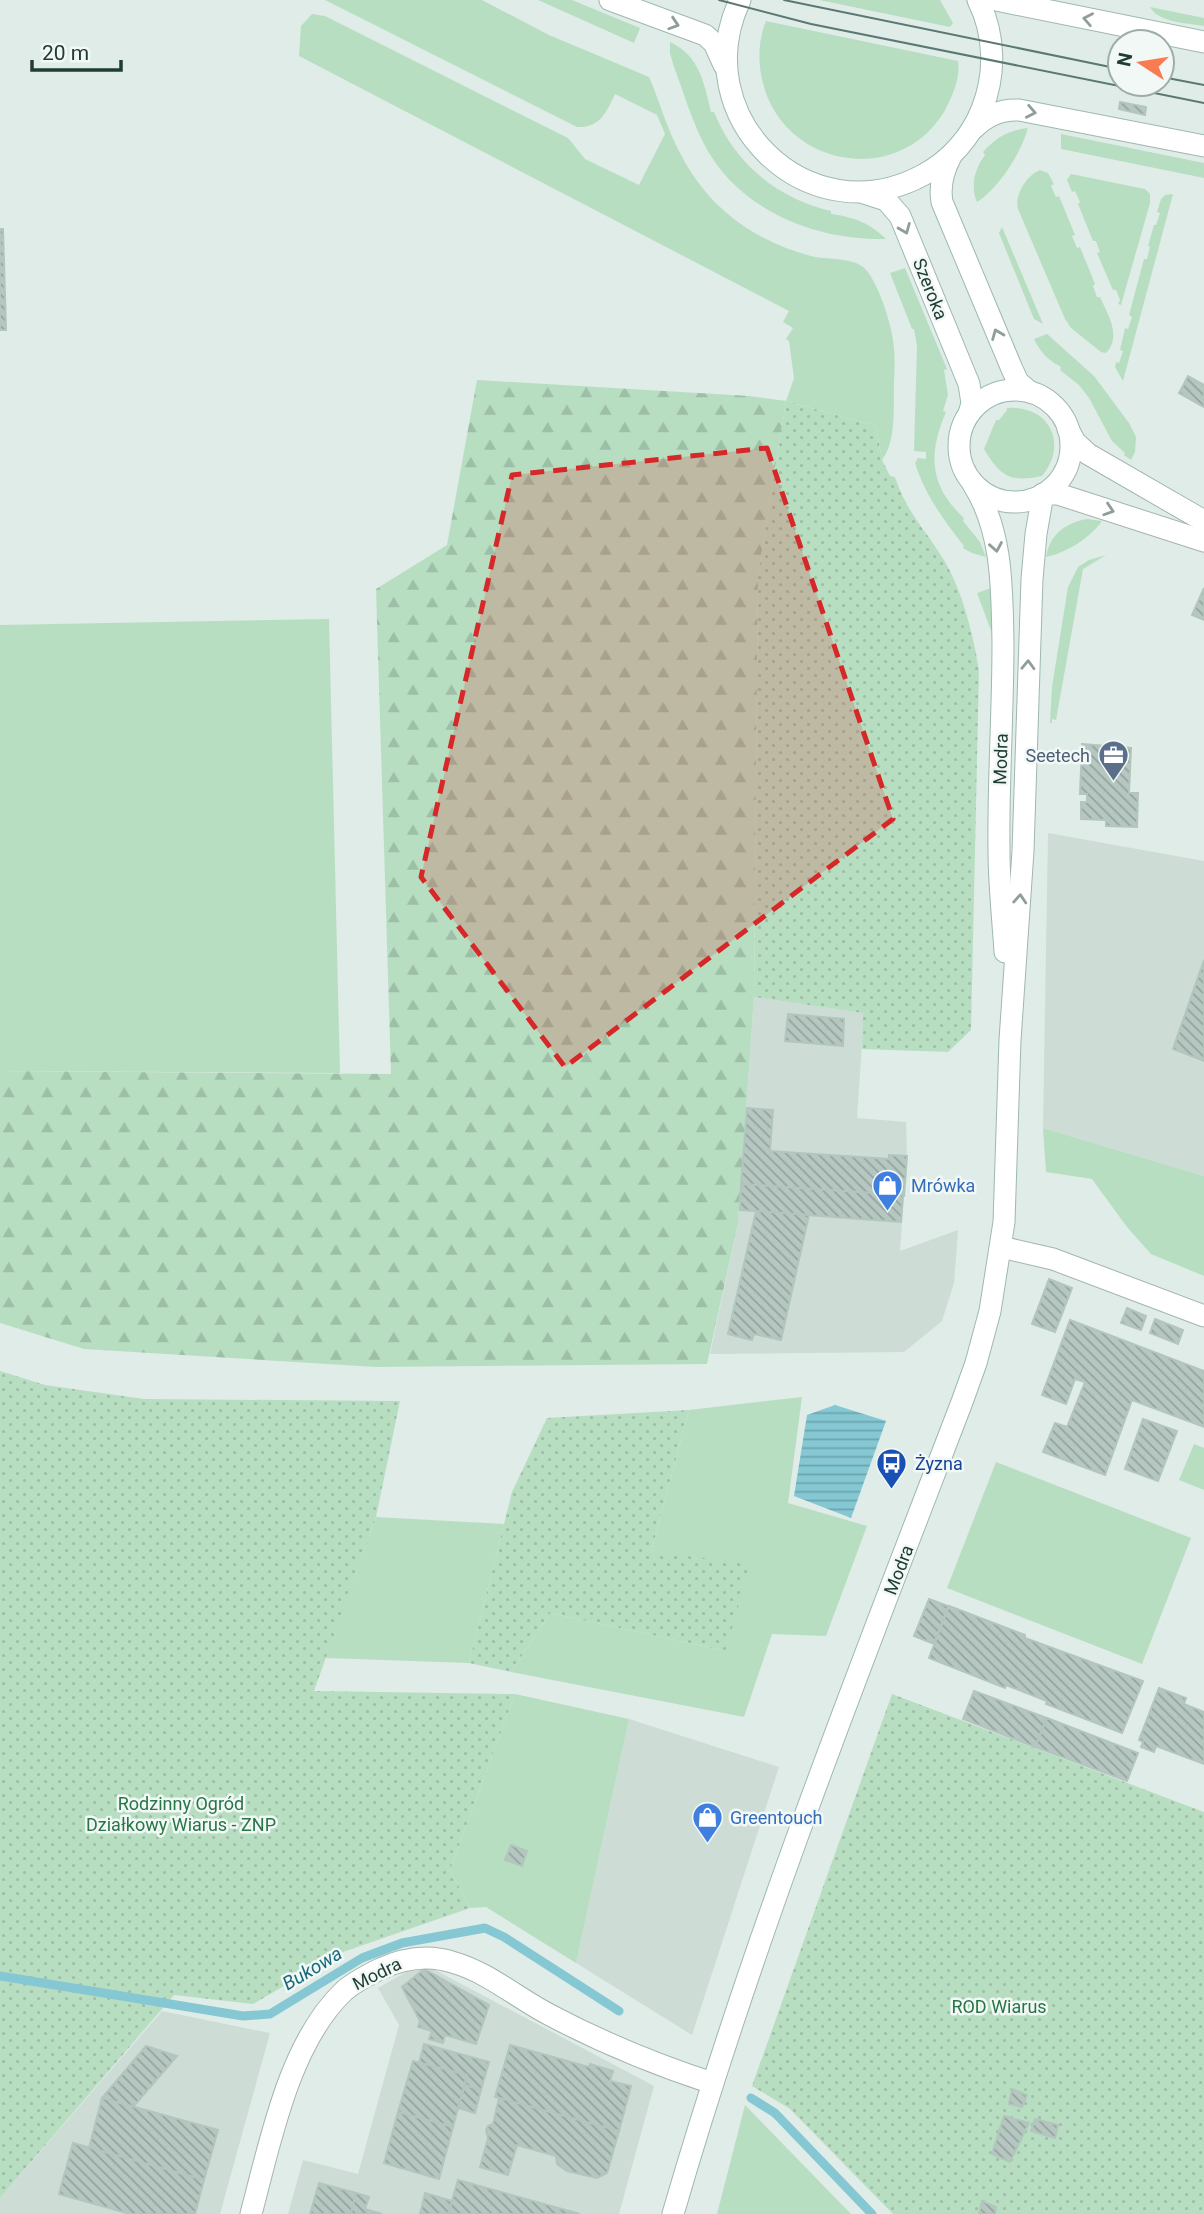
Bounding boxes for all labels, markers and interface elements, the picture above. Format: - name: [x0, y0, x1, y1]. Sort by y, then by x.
- one-way arrow: [1082, 12, 1094, 27]
- one-way arrow: [667, 16, 680, 30]
- scale bar: [32, 28, 121, 72]
- north arrow: [1106, 28, 1176, 98]
- text: 20 m: [42, 41, 89, 65]
- text: N: [1112, 51, 1138, 69]
- one-way arrow: [1025, 104, 1037, 119]
- one-way arrow: [897, 223, 911, 235]
- street label: Szeroka: [909, 255, 952, 322]
- one-way arrow: [991, 328, 1005, 341]
- one-way arrow: [1102, 502, 1114, 516]
- one-way arrow: [988, 541, 1003, 553]
- one-way arrow: [1021, 660, 1036, 671]
- street label: Modra: [989, 733, 1012, 785]
- office icon: Seetech: [1096, 739, 1130, 783]
- place label: Seetech: [1025, 745, 1090, 766]
- one-way arrow: [1012, 893, 1027, 904]
- shop icon: Mrówka: [871, 1169, 905, 1213]
- place label: Mrówka: [911, 1175, 975, 1196]
- bus stop icon: Żyzna: [875, 1447, 909, 1491]
- place label: Żyzna: [915, 1453, 963, 1474]
- street label: Modra: [879, 1542, 918, 1598]
- park label: Rodzinny Ogród Działkowy Wiarus - ZNP: [86, 1793, 276, 1835]
- shop icon: Greentouch: [690, 1801, 724, 1845]
- place label: Greentouch: [730, 1807, 822, 1828]
- water label: Bukowa: [278, 1942, 346, 1995]
- street label: Modra: [349, 1953, 405, 1994]
- park label: ROD Wiarus: [951, 1996, 1047, 2017]

